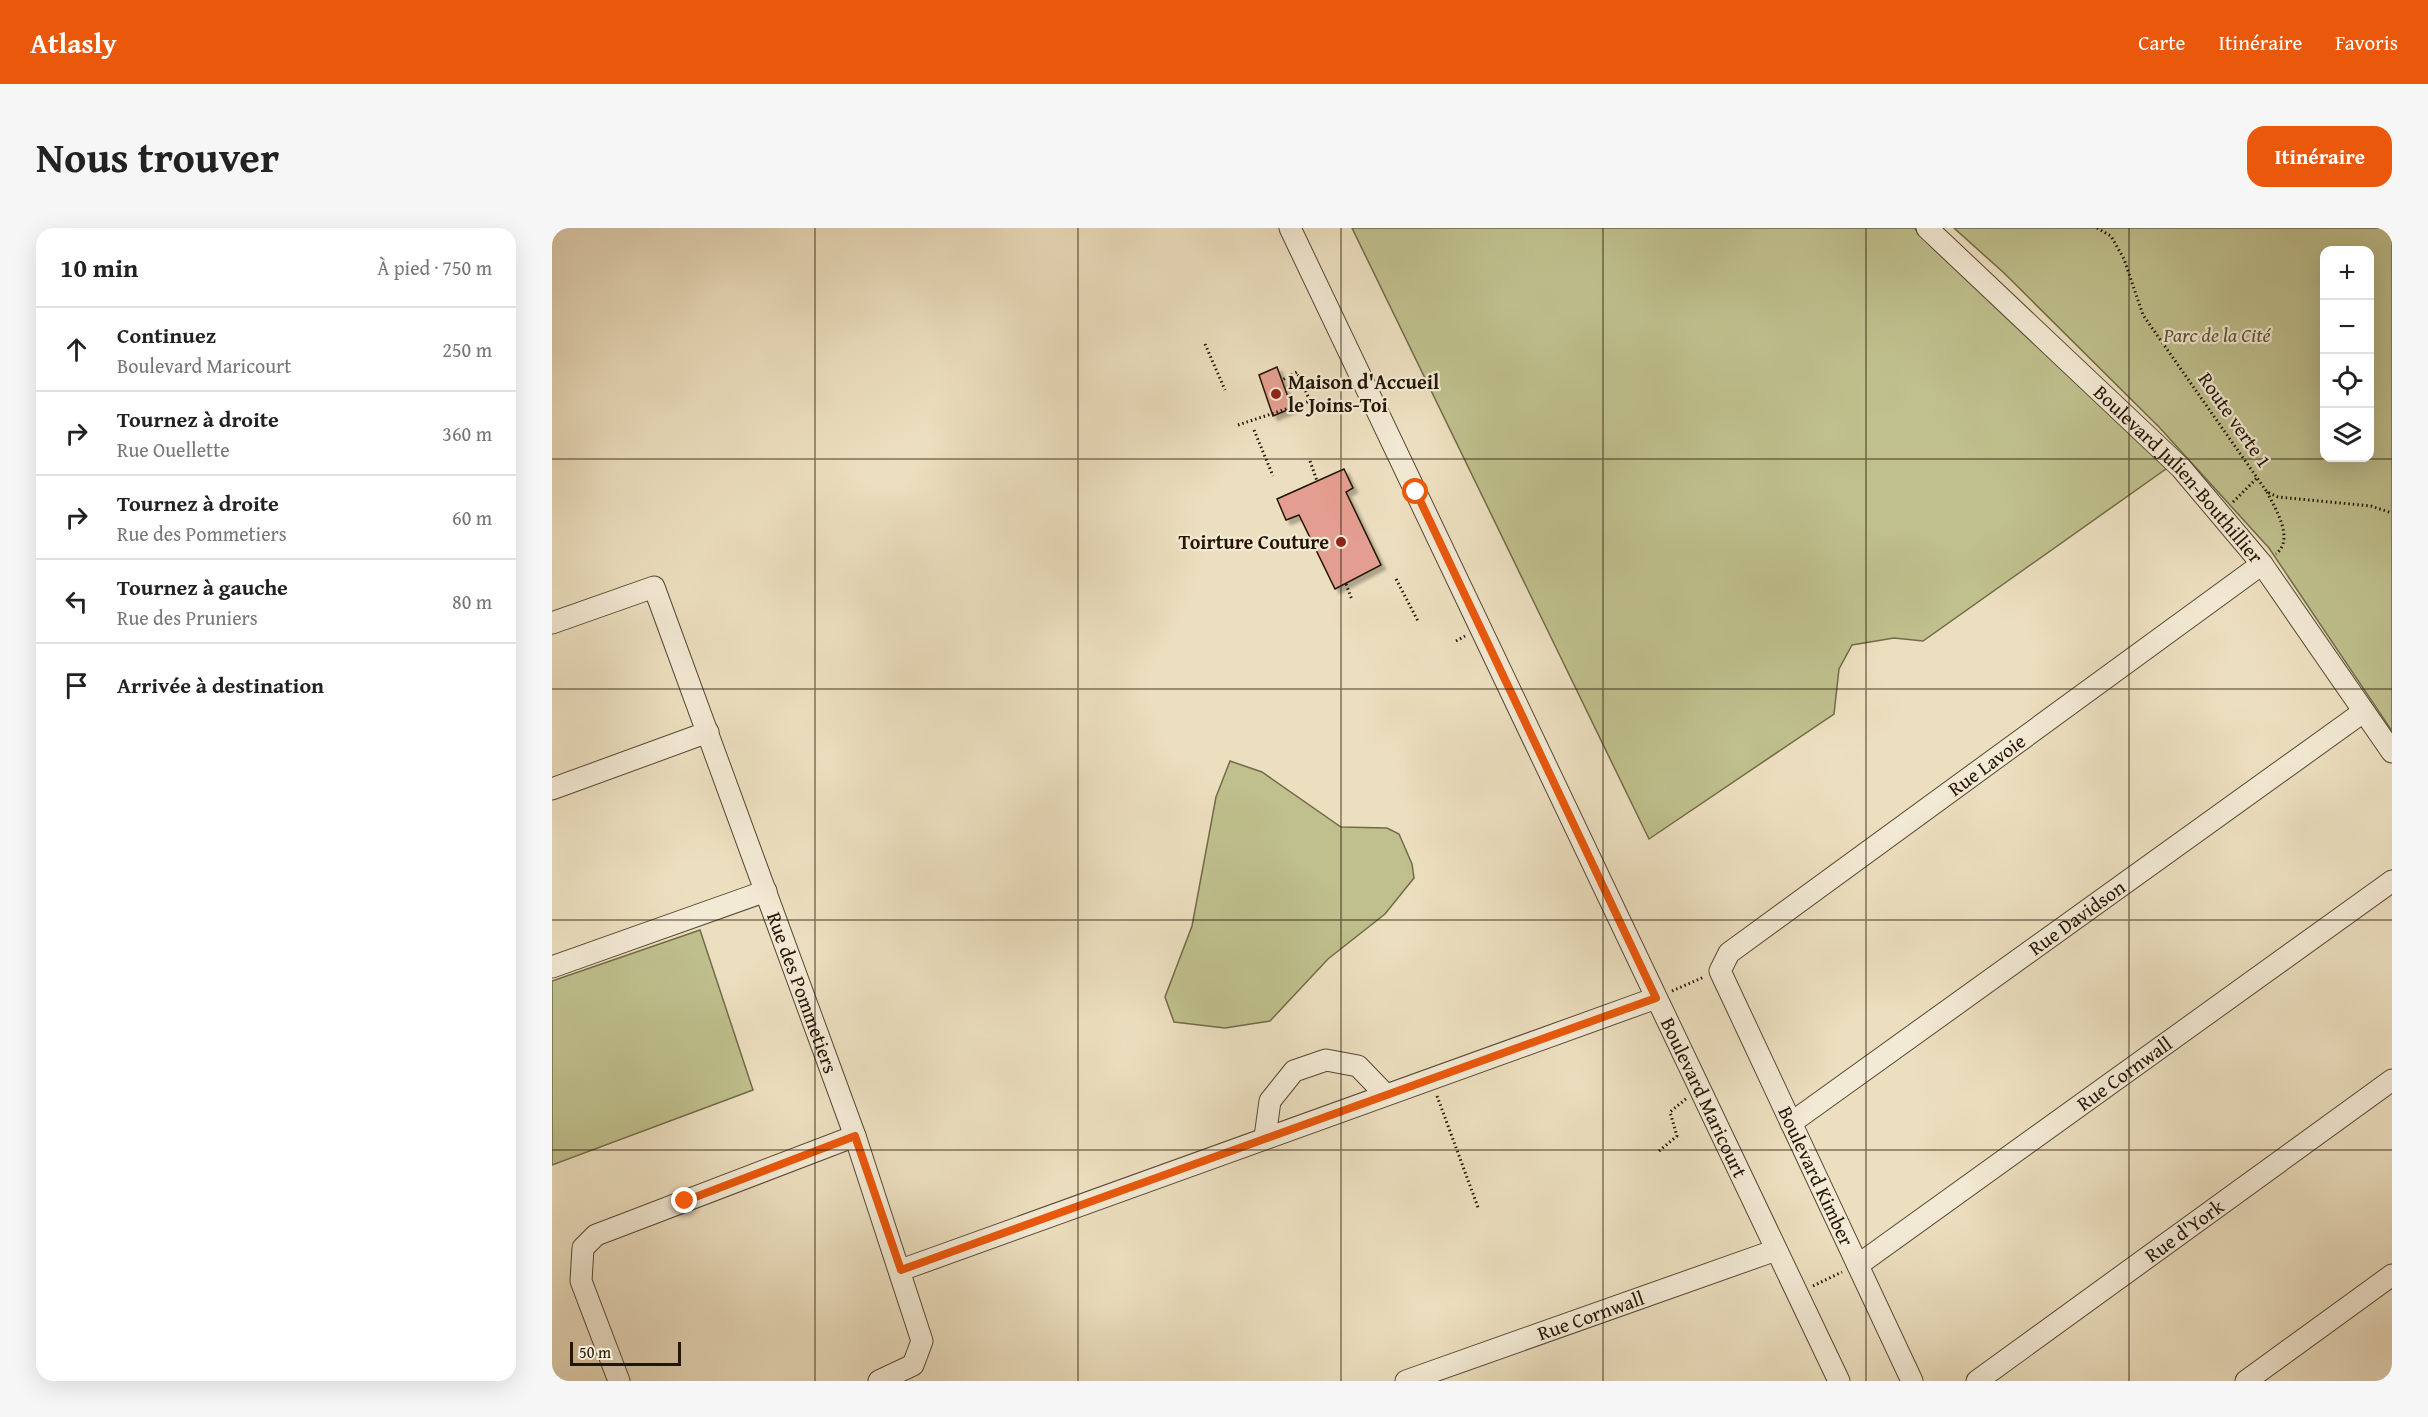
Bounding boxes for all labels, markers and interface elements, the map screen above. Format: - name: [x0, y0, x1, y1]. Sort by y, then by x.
- text: Atlasly: [30, 22, 117, 63]
- text: Carte: [2138, 27, 2185, 58]
- text: Itinéraire: [2218, 27, 2302, 58]
- text: Favoris: [2335, 27, 2398, 58]
- text: Nous trouver: [36, 126, 279, 187]
- button: Itinéraire: [2247, 126, 2392, 187]
- map controls: [2320, 246, 2374, 462]
- button: +: [2320, 246, 2374, 300]
- text: 10 min: [60, 248, 138, 287]
- text: À pied · 750 m: [377, 253, 492, 282]
- button: −: [2320, 300, 2374, 354]
- text: Continuez: [117, 319, 216, 351]
- park label: Parc de la Cité: [2162, 320, 2272, 349]
- icon: ahead: [60, 333, 93, 366]
- text: 250 m: [442, 335, 492, 364]
- text: Boulevard Maricourt: [117, 351, 291, 380]
- button: locate: [2320, 354, 2374, 408]
- street label: Route verte 1: [2192, 366, 2279, 473]
- place label: Maison d'Accueil le Joins-Toi: [1288, 367, 1439, 419]
- street label: Boulevard Julien-Bouthillier: [2087, 378, 2270, 569]
- marker: Maison d'Accueil le Joins-Toi: [1269, 387, 1283, 401]
- text: Tournez à droite: [117, 403, 279, 435]
- button: layers: [2320, 408, 2374, 462]
- icon: right: [60, 417, 93, 450]
- text: 360 m: [442, 419, 492, 448]
- text: Rue Ouellette: [117, 435, 230, 464]
- route start: [1402, 478, 1428, 504]
- text: Tournez à droite: [117, 487, 279, 519]
- icon: right: [60, 501, 93, 534]
- text: 60 m: [452, 503, 492, 532]
- text: Rue des Pommetiers: [117, 519, 287, 548]
- place label: Toirture Couture: [1179, 527, 1329, 556]
- marker: Toirture Couture: [1334, 535, 1348, 549]
- text: Tournez à gauche: [117, 571, 288, 603]
- icon: left: [60, 585, 93, 618]
- text: 80 m: [452, 587, 492, 616]
- text: Rue des Pruniers: [117, 603, 258, 632]
- icon: arrive: [60, 669, 93, 702]
- text: Arrivée à destination: [117, 669, 324, 701]
- street label: Rue Lavoie: [1942, 726, 2031, 803]
- street label: Rue Davidson: [2022, 872, 2131, 962]
- street label: Rue des Pommetiers: [760, 908, 846, 1077]
- street label: Boulevard Maricourt: [1654, 1012, 1755, 1182]
- street label: Rue Cornwall: [2070, 1029, 2178, 1117]
- street label: Boulevard Kimber: [1771, 1101, 1862, 1250]
- route end: [671, 1187, 697, 1213]
- street label: Rue d'York: [2138, 1191, 2230, 1269]
- street label: Rue Cornwall: [1533, 1283, 1648, 1347]
- scale bar: [570, 1339, 681, 1366]
- text: 50 m: [579, 1340, 611, 1364]

